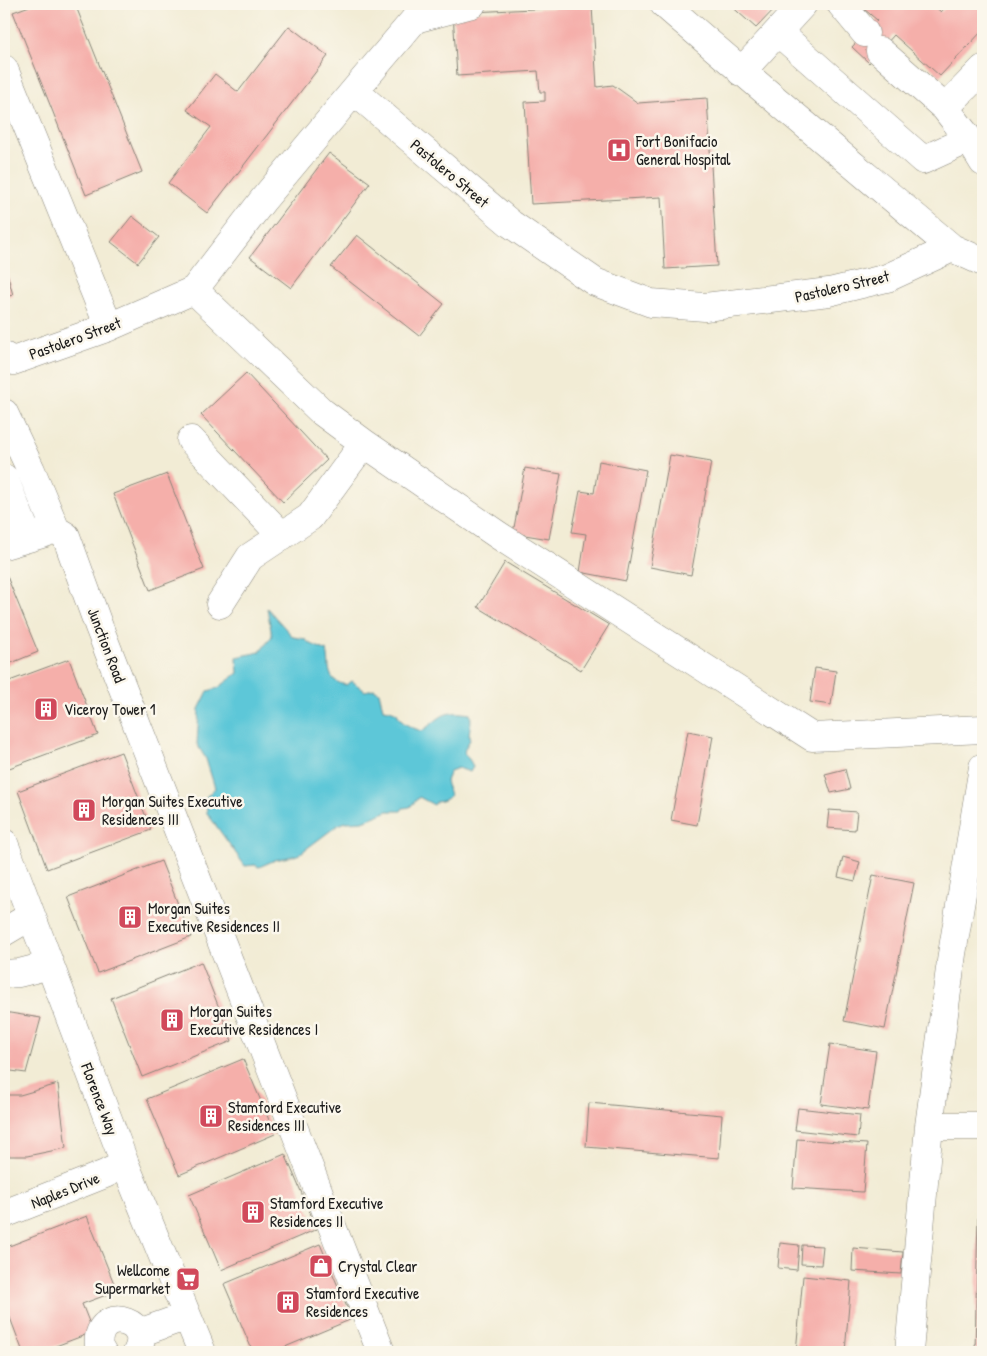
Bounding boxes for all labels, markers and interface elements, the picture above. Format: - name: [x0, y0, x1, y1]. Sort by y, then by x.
- place label: Fort Bonifacio General Hospital: [635, 130, 731, 170]
- street label: Pastolero Street: [406, 134, 494, 213]
- hospital icon: Fort Bonifacio General Hospital: [606, 137, 632, 163]
- street label: Pastolero Street: [793, 264, 892, 308]
- street label: Pastolero Street: [26, 311, 124, 365]
- street label: Junction Road: [83, 604, 131, 686]
- building icon: Viceroy Tower 1: [33, 696, 59, 722]
- place label: Viceroy Tower 1: [64, 698, 156, 720]
- place label: Morgan Suites Executive Residences III: [102, 790, 243, 830]
- building icon: Morgan Suites Executive Residences III: [71, 797, 97, 823]
- place label: Morgan Suites Executive Residences II: [148, 897, 280, 937]
- building icon: Morgan Suites Executive Residences II: [117, 904, 143, 930]
- place label: Morgan Suites Executive Residences I: [190, 1000, 318, 1040]
- building icon: Morgan Suites Executive Residences I: [159, 1007, 185, 1033]
- street label: Florence Way: [76, 1059, 124, 1138]
- place label: Stamford Executive Residences III: [228, 1096, 342, 1136]
- building icon: Stamford Executive Residences III: [198, 1103, 224, 1129]
- street label: Naples Drive: [27, 1166, 103, 1214]
- place label: Stamford Executive Residences II: [270, 1192, 384, 1232]
- building icon: Stamford Executive Residences II: [240, 1199, 266, 1225]
- shop icon: Crystal Clear: [308, 1253, 334, 1279]
- place label: Crystal Clear: [338, 1255, 417, 1277]
- place label: Wellcome Supermarket: [95, 1259, 171, 1299]
- supermarket icon: Wellcome Supermarket: [175, 1266, 201, 1292]
- place label: Stamford Executive Residences: [306, 1282, 420, 1322]
- building icon: Stamford Executive Residences: [275, 1289, 301, 1315]

